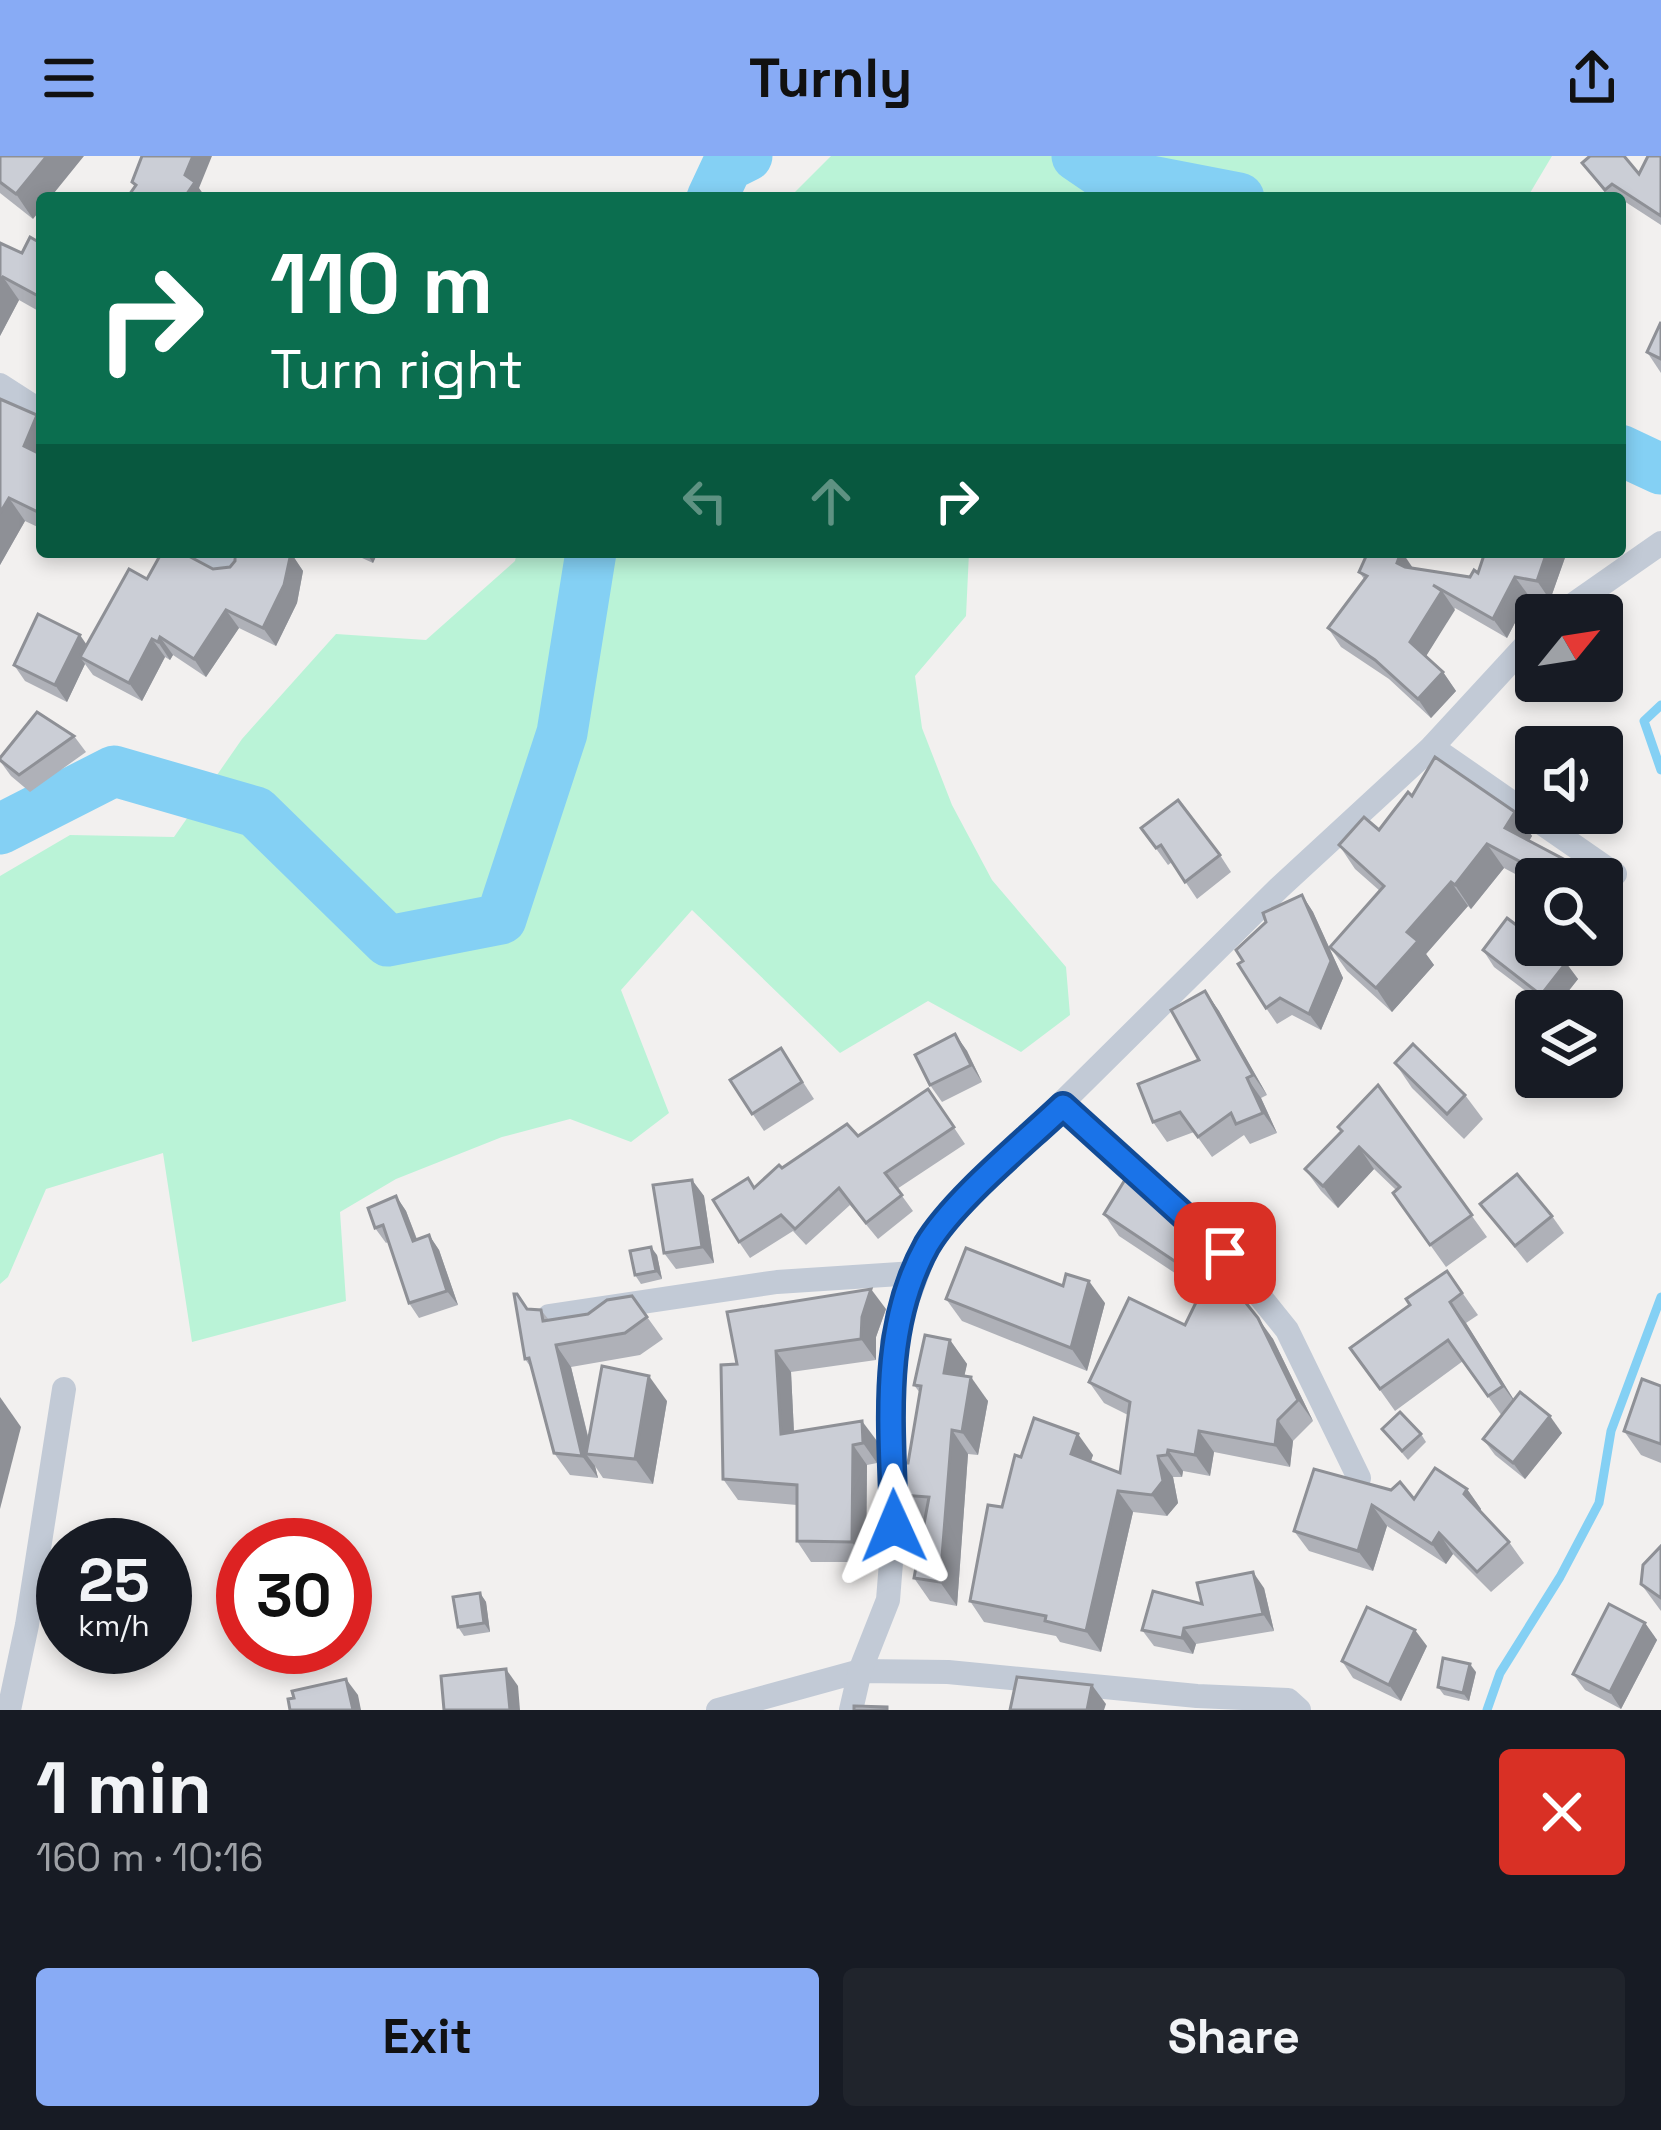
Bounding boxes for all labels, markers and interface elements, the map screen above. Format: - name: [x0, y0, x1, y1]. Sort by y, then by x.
- text: Turnly: [749, 44, 912, 113]
- icon: menu: [36, 45, 102, 111]
- icon: share: [1559, 45, 1625, 111]
- text: 110 m: [270, 230, 493, 338]
- icon: right: [72, 240, 228, 396]
- text: Turn right: [270, 335, 523, 404]
- icon: left: [672, 468, 738, 534]
- icon: ahead: [798, 468, 864, 534]
- icon: right: [924, 468, 990, 534]
- north arrow: [1515, 594, 1623, 702]
- map controls: [1515, 594, 1623, 1098]
- button: sound: [1515, 726, 1623, 834]
- button: search: [1515, 858, 1623, 966]
- button: layers: [1515, 990, 1623, 1098]
- pin: [1174, 1202, 1276, 1304]
- icon: arrive: [1192, 1220, 1258, 1286]
- position arrow: [831, 1463, 957, 1589]
- speed limit sign: 30: [216, 1518, 372, 1674]
- text: 25: [78, 1542, 150, 1619]
- text: km/h: [78, 1606, 150, 1645]
- text: 1 min: [36, 1742, 212, 1834]
- button: close: [1499, 1749, 1625, 1875]
- text: 160 m · 10:16: [36, 1833, 263, 1882]
- button: Exit: [36, 1968, 819, 2106]
- button: Share: [843, 1968, 1625, 2106]

